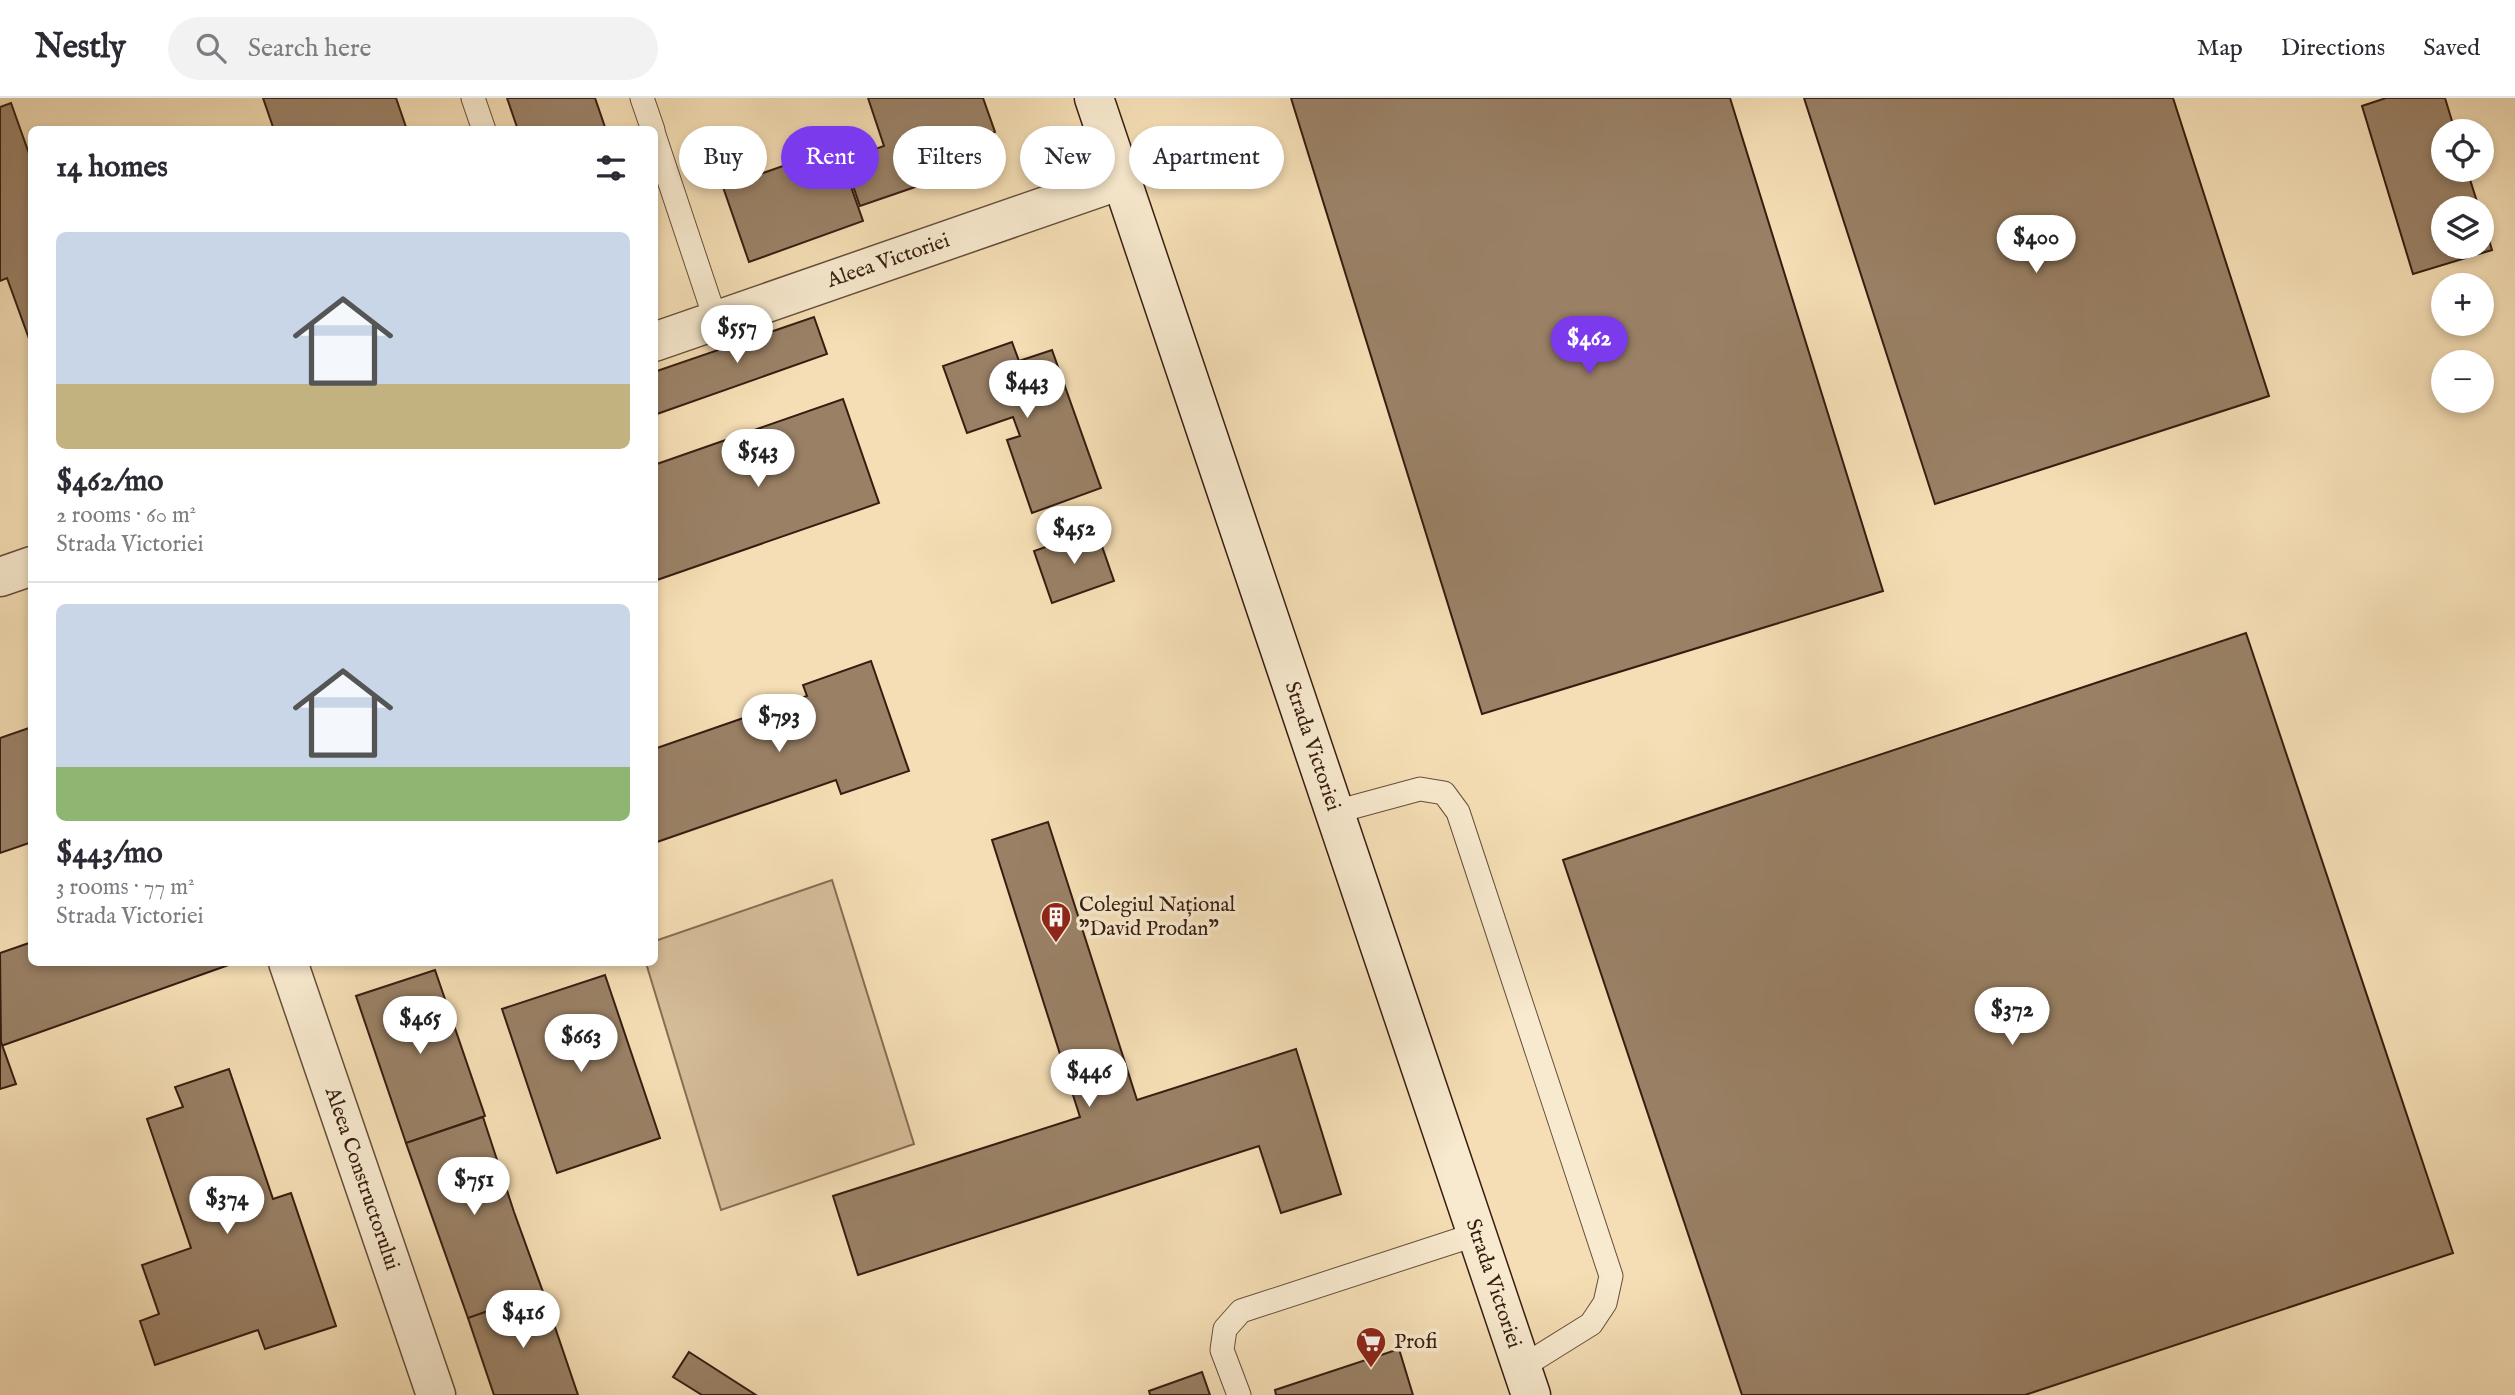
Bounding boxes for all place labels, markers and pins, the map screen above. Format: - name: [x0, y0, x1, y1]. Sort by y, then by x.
- pin: $400: [1995, 216, 2077, 275]
- pin: $557: [696, 306, 778, 365]
- pin: $462: [1548, 316, 1630, 376]
- pin: $443: [986, 360, 1068, 420]
- pin: $543: [717, 430, 799, 489]
- pin: $452: [1033, 506, 1115, 566]
- pin: $793: [738, 694, 820, 754]
- place label: Colegiul Național "David Prodan": [1079, 892, 1236, 943]
- building icon: Colegiul Național "David Prodan": [1039, 900, 1073, 944]
- pin: $372: [1971, 988, 2053, 1047]
- pin: $465: [379, 996, 461, 1056]
- pin: $663: [540, 1014, 622, 1074]
- pin: $446: [1048, 1049, 1130, 1109]
- pin: $751: [433, 1158, 515, 1217]
- pin: $374: [186, 1176, 268, 1236]
- pin: $416: [482, 1290, 564, 1350]
- supermarket icon: Profi: [1354, 1325, 1388, 1369]
- place label: Profi: [1394, 1329, 1437, 1356]

